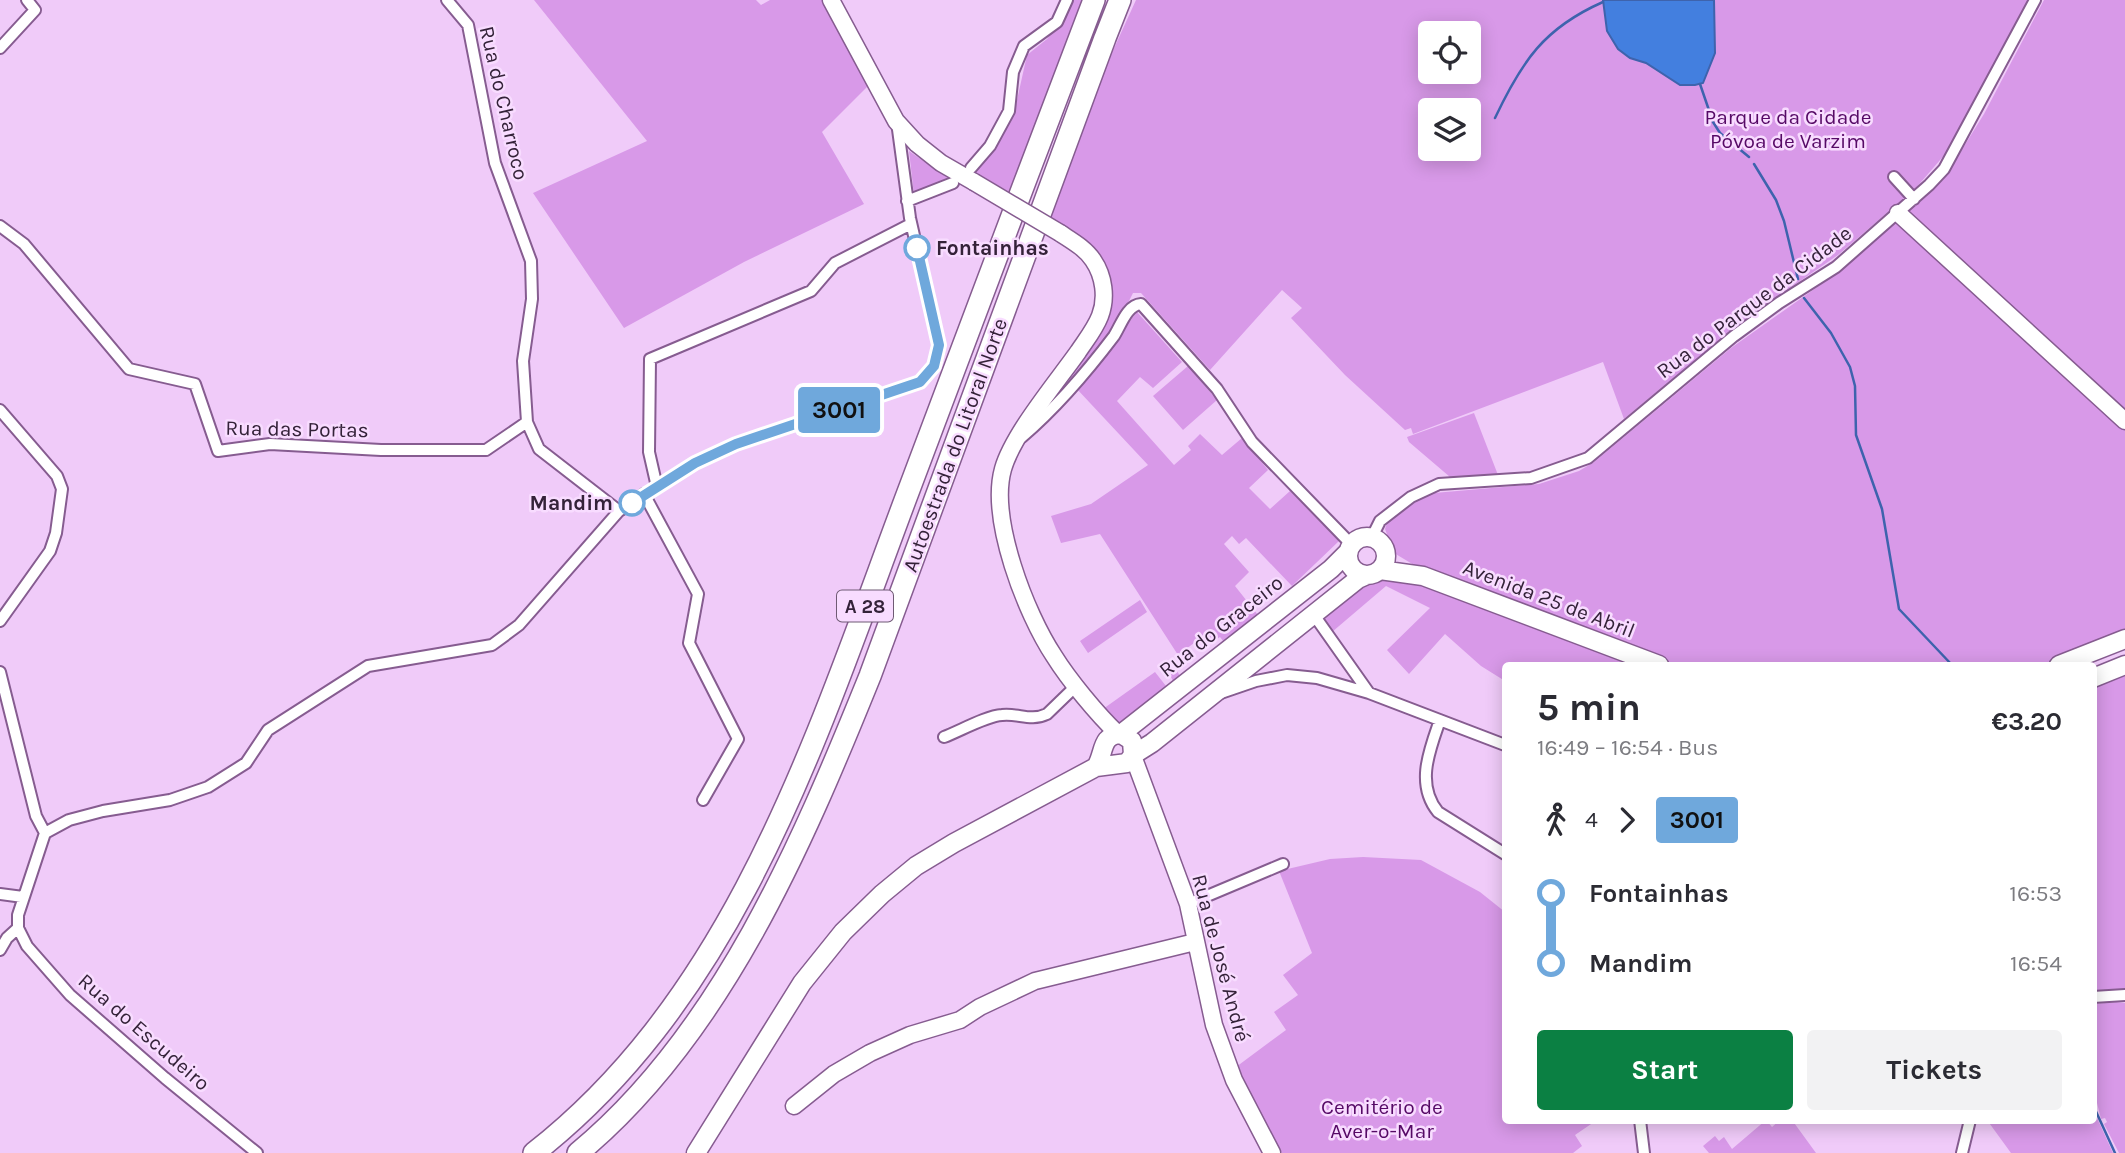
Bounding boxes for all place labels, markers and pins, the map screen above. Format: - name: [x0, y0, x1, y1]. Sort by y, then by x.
- marker: Fontainhas: [904, 235, 930, 261]
- place label: Fontainhas: [936, 236, 1049, 260]
- marker: Mandim: [619, 490, 645, 516]
- place label: Mandim: [530, 491, 613, 515]

